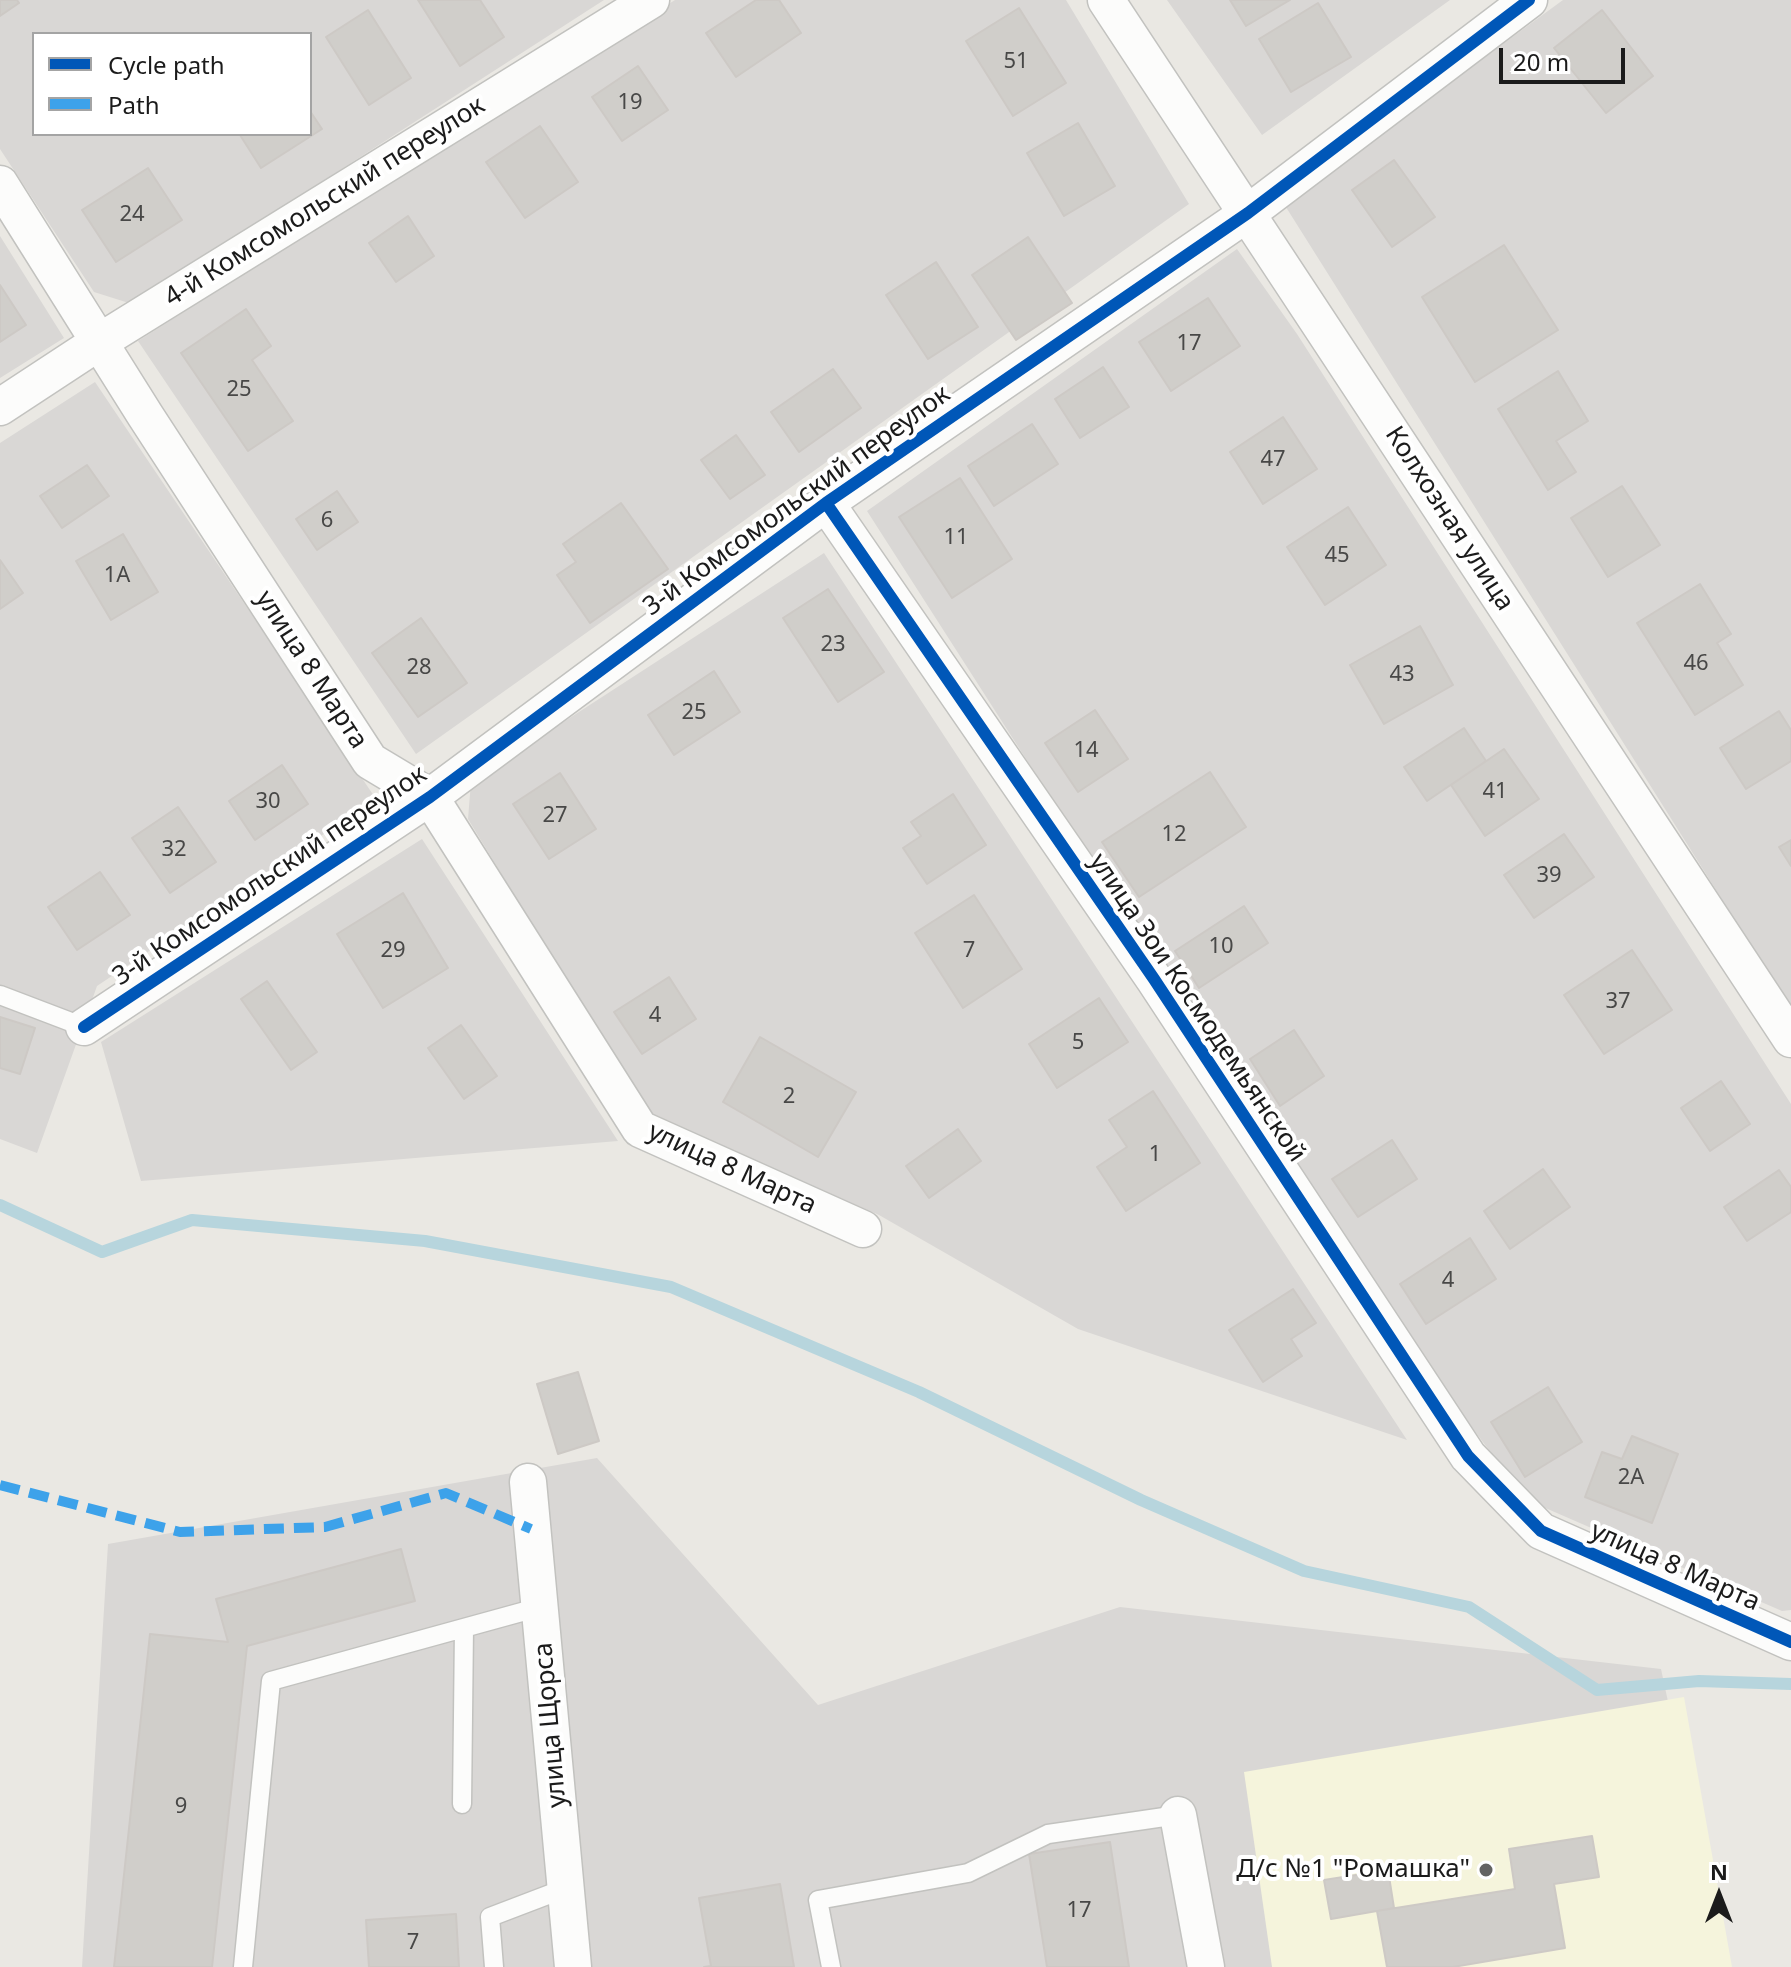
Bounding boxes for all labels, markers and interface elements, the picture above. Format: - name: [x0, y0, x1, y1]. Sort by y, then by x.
- legend: [32, 32, 312, 136]
- scale bar: [1503, 32, 1629, 82]
- text: 20 m: [1513, 45, 1569, 78]
- text: Cycle path: [108, 48, 225, 81]
- house number: 51: [1003, 49, 1029, 75]
- text: Path: [108, 88, 159, 121]
- street label: 4-й Комсомольский переулок: [159, 90, 491, 314]
- house number: 19: [617, 90, 643, 116]
- house number: 24: [119, 202, 145, 228]
- house number: 17: [1176, 331, 1202, 357]
- house number: 25: [226, 377, 252, 403]
- street label: 3-й Комсомольский переулок: [637, 379, 957, 623]
- street label: Колхозная улица: [1378, 421, 1520, 617]
- house number: 47: [1260, 447, 1286, 473]
- house number: 6: [321, 508, 333, 534]
- house number: 11: [943, 525, 969, 551]
- house number: 45: [1324, 543, 1350, 569]
- house number: 1А: [104, 563, 130, 589]
- street label: улица 8 Марта: [248, 585, 374, 755]
- house number: 23: [820, 632, 846, 658]
- house number: 46: [1683, 651, 1709, 677]
- house number: 28: [406, 655, 432, 681]
- house number: 43: [1389, 662, 1415, 688]
- house number: 25: [681, 700, 707, 726]
- house number: 14: [1073, 738, 1099, 764]
- street label: 3-й Комсомольский переулок: [107, 759, 433, 993]
- house number: 41: [1482, 779, 1508, 805]
- house number: 30: [255, 789, 281, 815]
- house number: 27: [542, 803, 568, 829]
- house number: 12: [1161, 822, 1187, 848]
- house number: 32: [161, 837, 187, 863]
- street label: улица Зои Космодемьянской: [1082, 848, 1312, 1168]
- house number: 39: [1536, 863, 1562, 889]
- house number: 10: [1208, 934, 1234, 960]
- house number: 29: [380, 938, 406, 964]
- house number: 7: [963, 938, 975, 964]
- house number: 37: [1605, 989, 1631, 1015]
- house number: 4: [649, 1003, 661, 1029]
- house number: 5: [1072, 1030, 1084, 1056]
- house number: 2: [783, 1084, 795, 1110]
- street label: улица 8 Марта: [643, 1116, 821, 1222]
- house number: 1: [1149, 1142, 1161, 1168]
- house number: 4: [1442, 1268, 1454, 1294]
- house number: 2А: [1618, 1465, 1644, 1491]
- street label: улица 8 Марта: [1585, 1516, 1765, 1618]
- street label: улица Щорса: [528, 1641, 574, 1809]
- house number: 9: [175, 1794, 187, 1820]
- place label: Д/с №1 "Ромашка": [1236, 1854, 1470, 1886]
- north arrow: [1679, 1855, 1759, 1935]
- text: N: [1710, 1856, 1728, 1886]
- marker: Д/с №1 "Ромашка": [1477, 1861, 1495, 1879]
- house number: 17: [1066, 1898, 1092, 1924]
- house number: 7: [407, 1930, 419, 1956]

